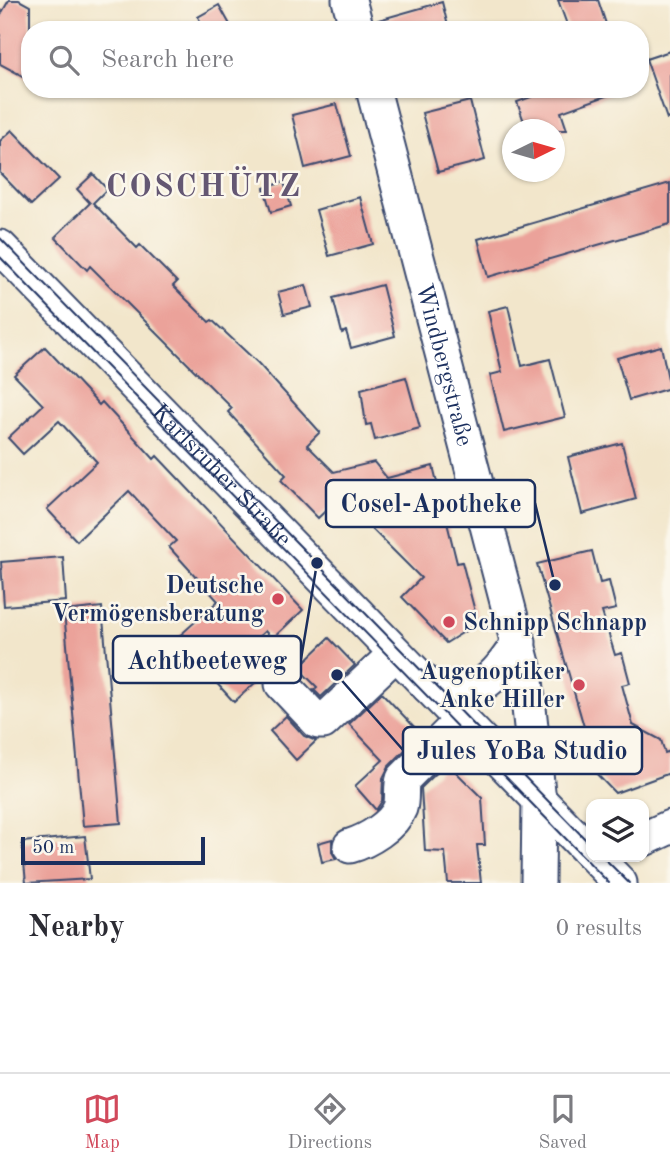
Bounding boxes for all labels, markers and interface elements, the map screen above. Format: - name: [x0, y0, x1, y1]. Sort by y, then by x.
- search box: [21, 21, 649, 98]
- icon: search: [45, 41, 83, 79]
- text: Search here: [101, 47, 234, 73]
- north arrow: [502, 119, 565, 182]
- district label: COSCHÜTZ: [106, 166, 302, 204]
- street label: Windbergstraße: [410, 281, 476, 449]
- street label: Karlsruher Straße: [146, 400, 295, 552]
- callout: Cosel-Apotheke: [326, 480, 535, 527]
- text: Cosel-Apotheke: [340, 492, 522, 518]
- place label: Deutsche Vermögensberatung: [51, 575, 265, 627]
- marker: Deutsche Vermögensberatung: [270, 591, 286, 607]
- place label: Schnipp Schnapp: [463, 612, 647, 636]
- marker: Schnipp Schnapp: [441, 614, 457, 630]
- callout: Achtbeeteweg: [113, 636, 301, 683]
- text: Achtbeeteweg: [127, 649, 288, 675]
- place label: Augenoptiker Anke Hiller: [420, 661, 565, 713]
- marker: Augenoptiker Anke Hiller: [571, 677, 587, 693]
- callout: Jules YoBa Studio: [403, 727, 642, 774]
- text: Jules YoBa Studio: [416, 739, 628, 765]
- map controls: [586, 799, 649, 862]
- button: layers: [586, 799, 649, 862]
- scale bar: [21, 834, 205, 866]
- text: 50 m: [32, 839, 74, 858]
- text: Nearby: [28, 913, 125, 943]
- text: 0 results: [556, 917, 642, 940]
- tab: Map: [83, 1090, 121, 1155]
- tab: Directions: [288, 1090, 372, 1155]
- tab: Saved: [538, 1090, 587, 1155]

